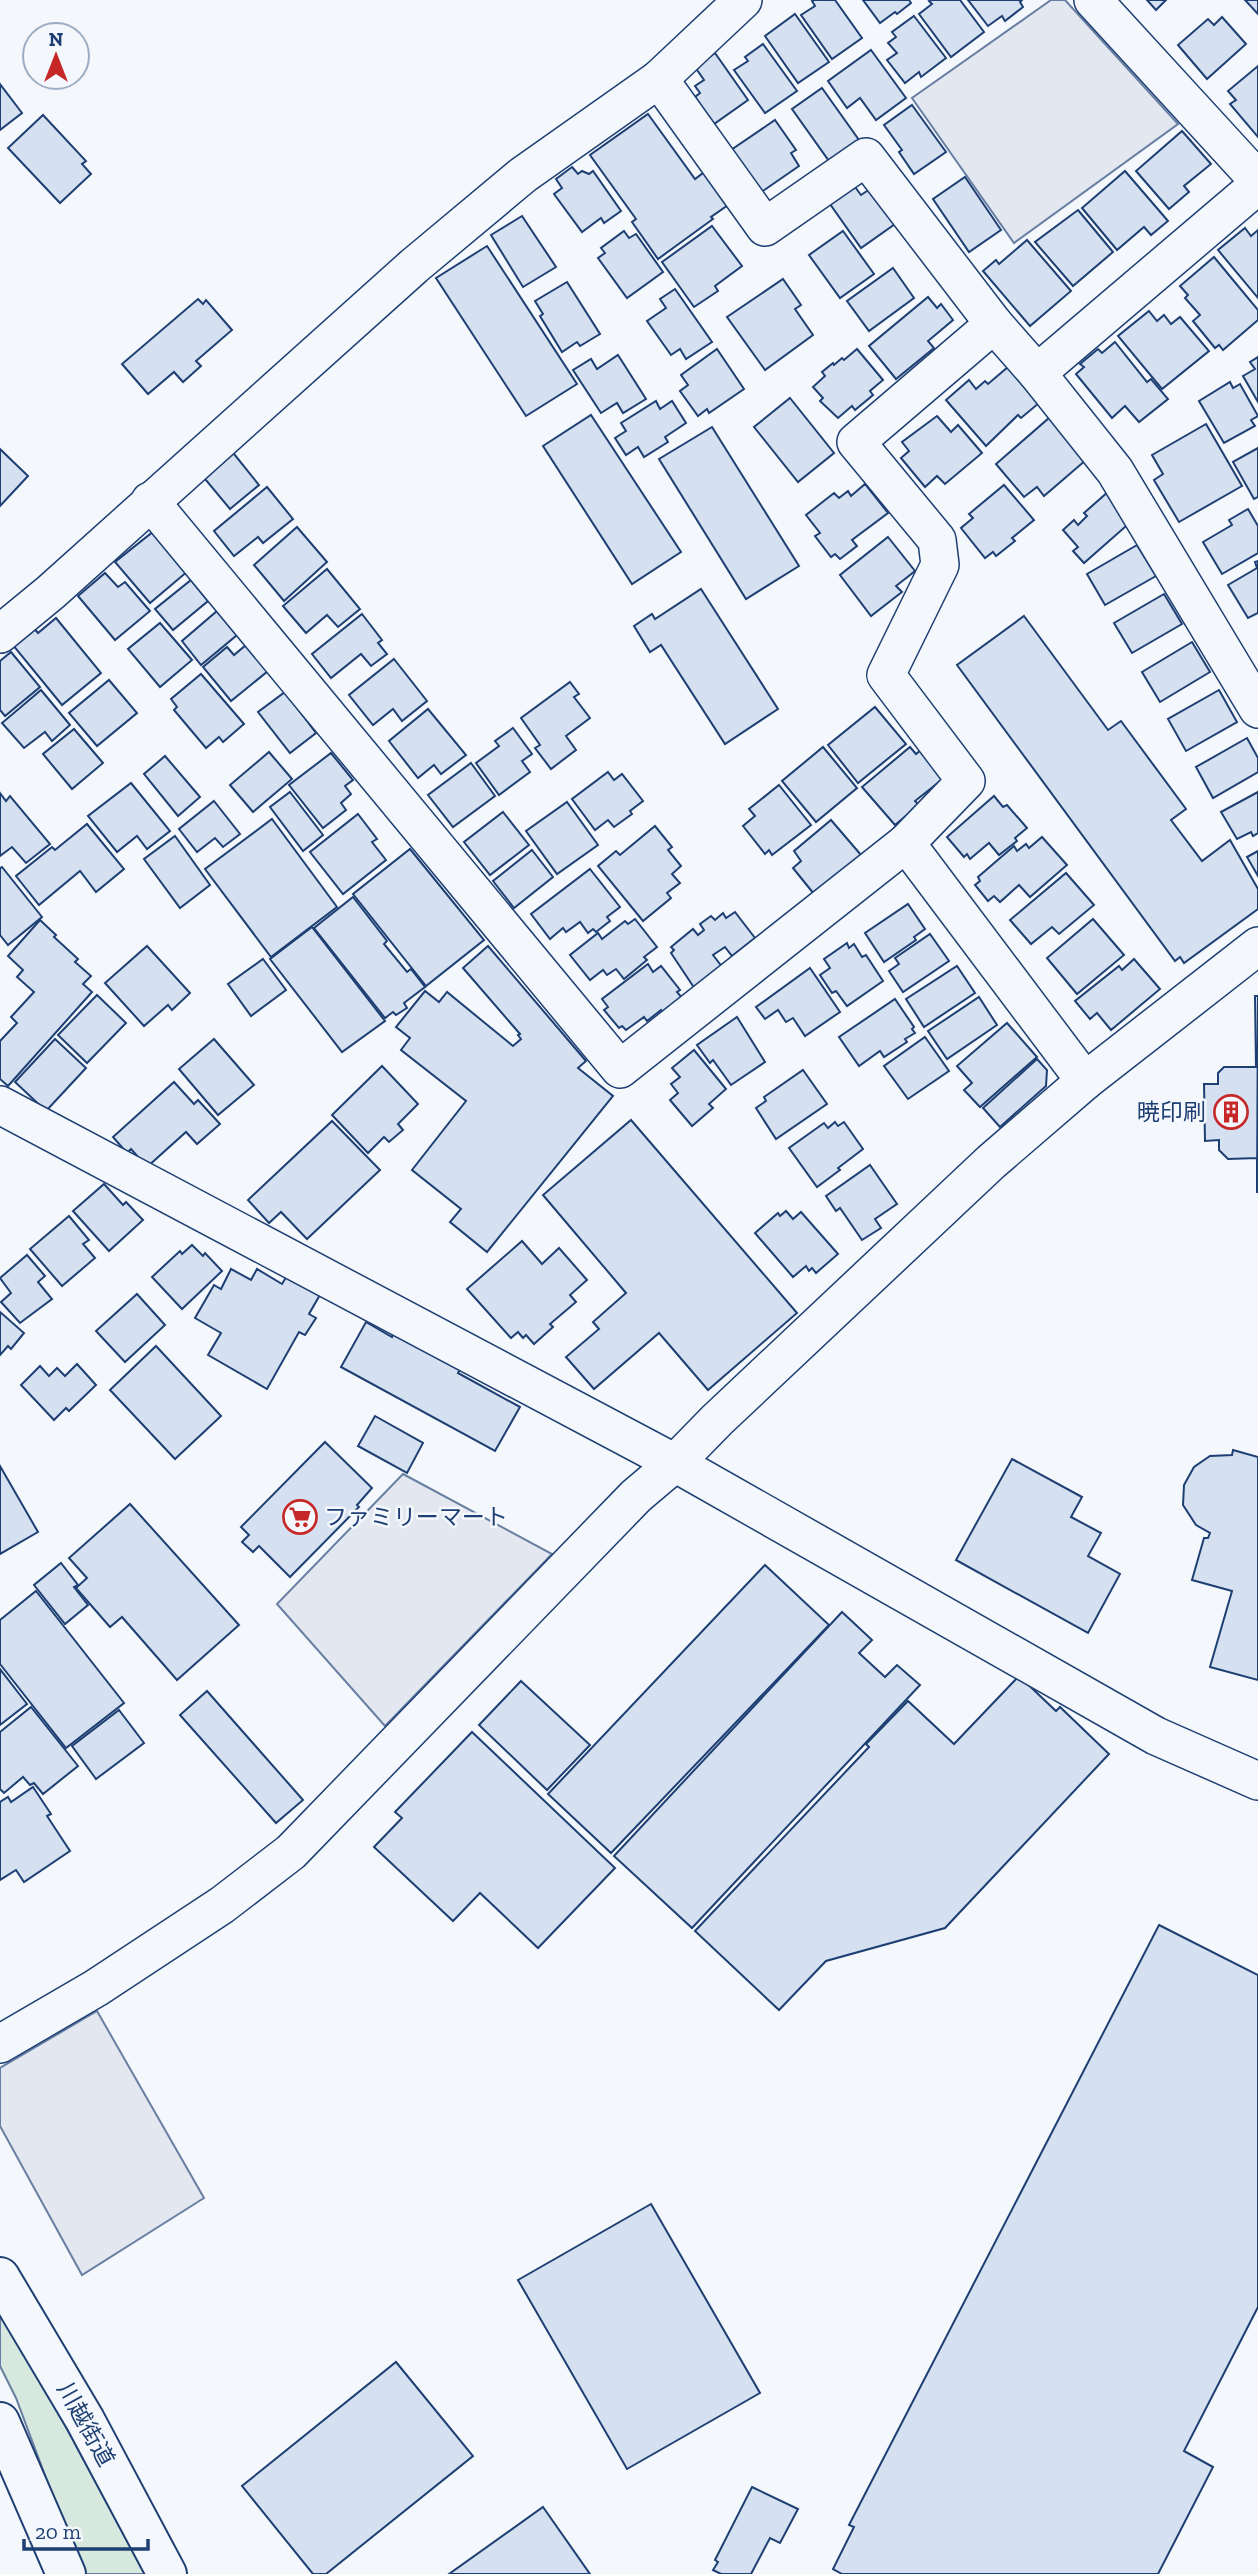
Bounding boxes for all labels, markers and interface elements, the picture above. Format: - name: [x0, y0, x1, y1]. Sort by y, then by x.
- north arrow: [21, 21, 91, 91]
- text: N: [49, 28, 63, 51]
- building icon: 暁印刷: [1212, 1093, 1250, 1131]
- place label: 暁印刷: [1137, 1098, 1206, 1126]
- supermarket icon: ファミリーマート: [281, 1498, 319, 1536]
- place label: ファミリーマート: [324, 1503, 508, 1531]
- street label: 川越街道: [51, 2377, 121, 2471]
- scale bar: [24, 2508, 149, 2552]
- text: 20 m: [35, 2519, 81, 2544]

